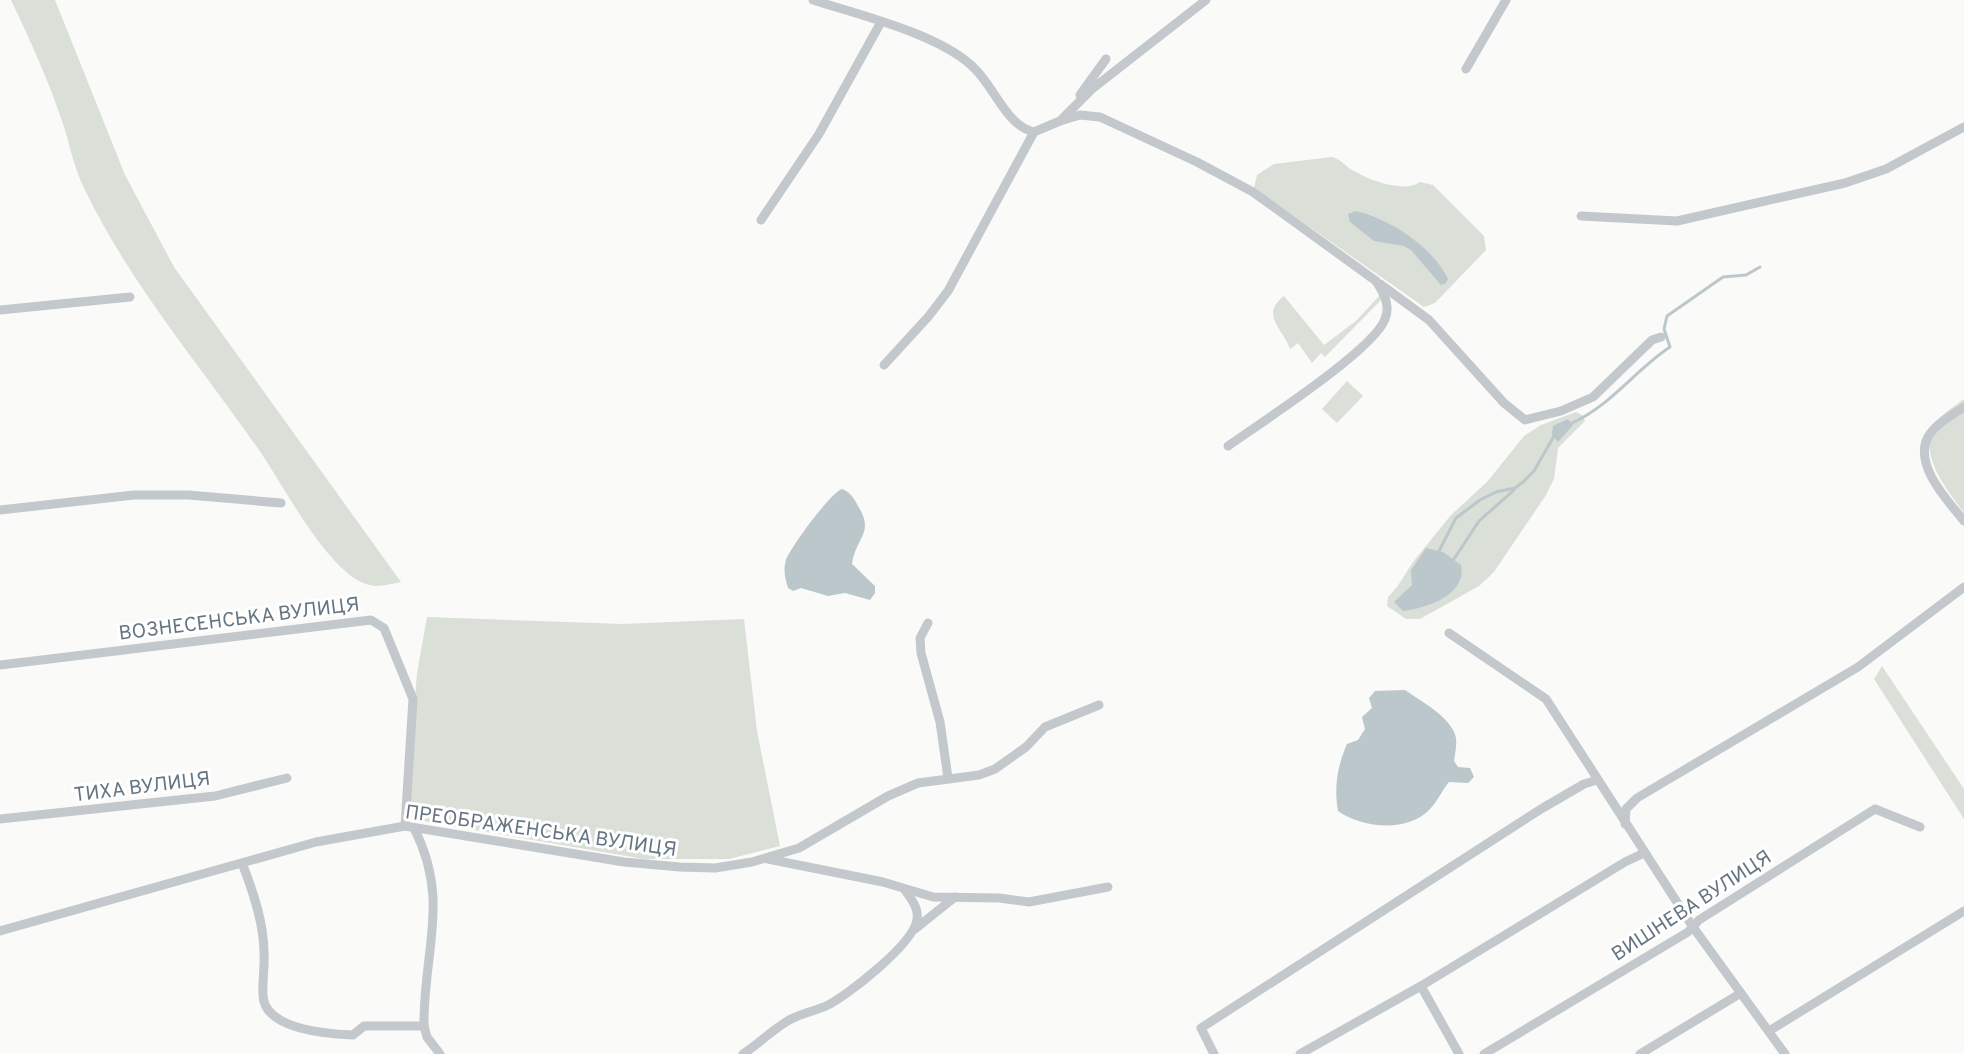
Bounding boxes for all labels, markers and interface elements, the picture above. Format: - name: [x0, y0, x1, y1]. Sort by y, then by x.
- street label: ВОЗНЕСЕНСЬКА ВУЛИЦЯ: [117, 592, 361, 648]
- street label: ТИХА ВУЛИЦЯ: [73, 767, 212, 809]
- street label: ПРЕОБРАЖЕНСЬКА ВУЛИЦЯ: [403, 800, 678, 864]
- street label: ВИШНЕВА ВУЛИЦЯ: [1607, 845, 1777, 968]

